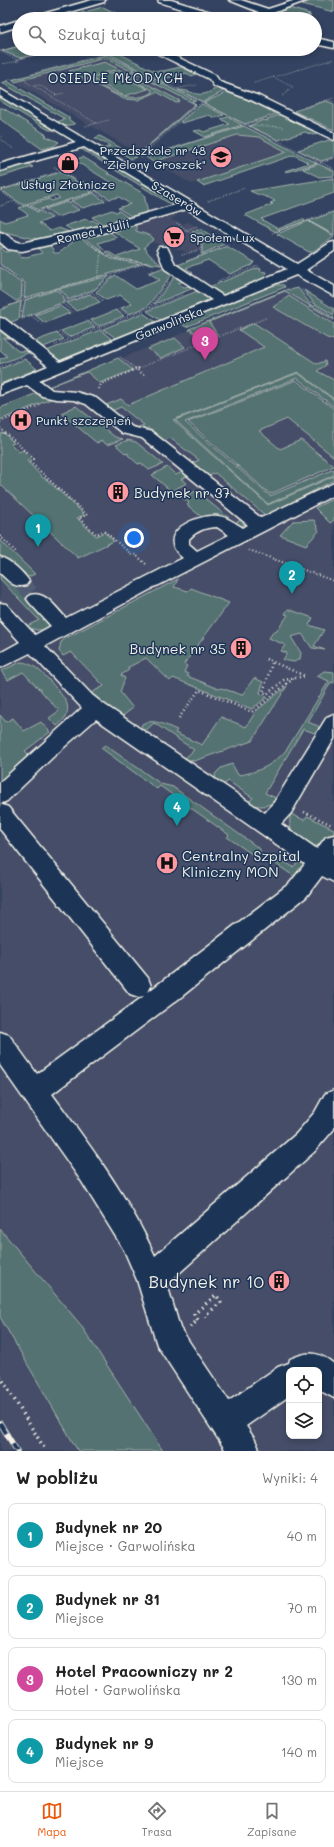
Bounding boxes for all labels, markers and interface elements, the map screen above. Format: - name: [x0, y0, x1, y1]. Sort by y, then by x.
- search box: [12, 12, 322, 56]
- icon: search: [26, 23, 48, 45]
- text: Szukaj tutaj: [58, 24, 146, 44]
- district label: OSIEDLE MŁODYCH: [48, 69, 184, 86]
- place label: Przedszkole nr 48 "Zielony Groszek": [100, 142, 206, 172]
- school or university icon: Przedszkole nr 48 "Zielony Groszek": [208, 144, 234, 170]
- shop icon: Usługi Złotnicze: [55, 150, 81, 176]
- place label: Usługi Złotnicze: [21, 176, 115, 192]
- street label: Szaserów: [149, 177, 205, 219]
- street label: Romea i Julii: [55, 215, 131, 247]
- supermarket icon: Społem Lux: [161, 224, 187, 250]
- place label: Społem Lux: [190, 229, 255, 245]
- street label: Garwolińska: [133, 302, 205, 344]
- pin: 3: [192, 327, 218, 360]
- hospital icon: Punkt szczepień: [8, 407, 34, 433]
- place label: Punkt szczepień: [36, 412, 131, 428]
- building icon: Budynek nr 37: [105, 479, 131, 505]
- place label: Budynek nr 37: [134, 483, 230, 502]
- pin: 1: [25, 514, 51, 547]
- your location: [124, 528, 144, 548]
- pin: 2: [279, 561, 305, 594]
- building icon: Budynek nr 35: [228, 635, 254, 661]
- place label: Budynek nr 35: [129, 639, 226, 658]
- pin: 4: [164, 793, 190, 826]
- place label: Centralny Szpital Kliniczny MON: [182, 846, 300, 881]
- hospital icon: Centralny Szpital Kliniczny MON: [154, 850, 180, 876]
- building icon: Budynek nr 10: [266, 1268, 292, 1294]
- place label: Budynek nr 10: [149, 1270, 264, 1292]
- map controls: [286, 1367, 322, 1439]
- button: locate: [286, 1367, 322, 1403]
- button: layers: [286, 1403, 322, 1439]
- text: W pobliżu: [16, 1466, 98, 1488]
- text: Wyniki: 4: [262, 1469, 318, 1486]
- text: Budynek nr 20: [55, 1517, 162, 1537]
- text: 1: [27, 1527, 33, 1544]
- text: 40 m: [287, 1527, 317, 1544]
- text: Miejsce · Garwolińska: [55, 1537, 196, 1554]
- text: Budynek nr 31: [55, 1589, 160, 1609]
- text: 2: [26, 1599, 34, 1616]
- text: 70 m: [287, 1599, 317, 1616]
- text: Miejsce: [55, 1609, 104, 1626]
- text: Hotel Pracowniczy nr 2: [55, 1661, 233, 1681]
- text: 3: [26, 1671, 34, 1688]
- text: 130 m: [281, 1671, 317, 1688]
- text: Hotel · Garwolińska: [55, 1681, 181, 1698]
- text: Budynek nr 9: [55, 1733, 153, 1753]
- text: 4: [26, 1743, 34, 1760]
- text: 140 m: [281, 1743, 317, 1760]
- text: Miejsce: [55, 1753, 104, 1770]
- tab: Mapa: [37, 1800, 67, 1839]
- tab: Trasa: [142, 1800, 172, 1839]
- tab: Zapisane: [247, 1800, 297, 1839]

